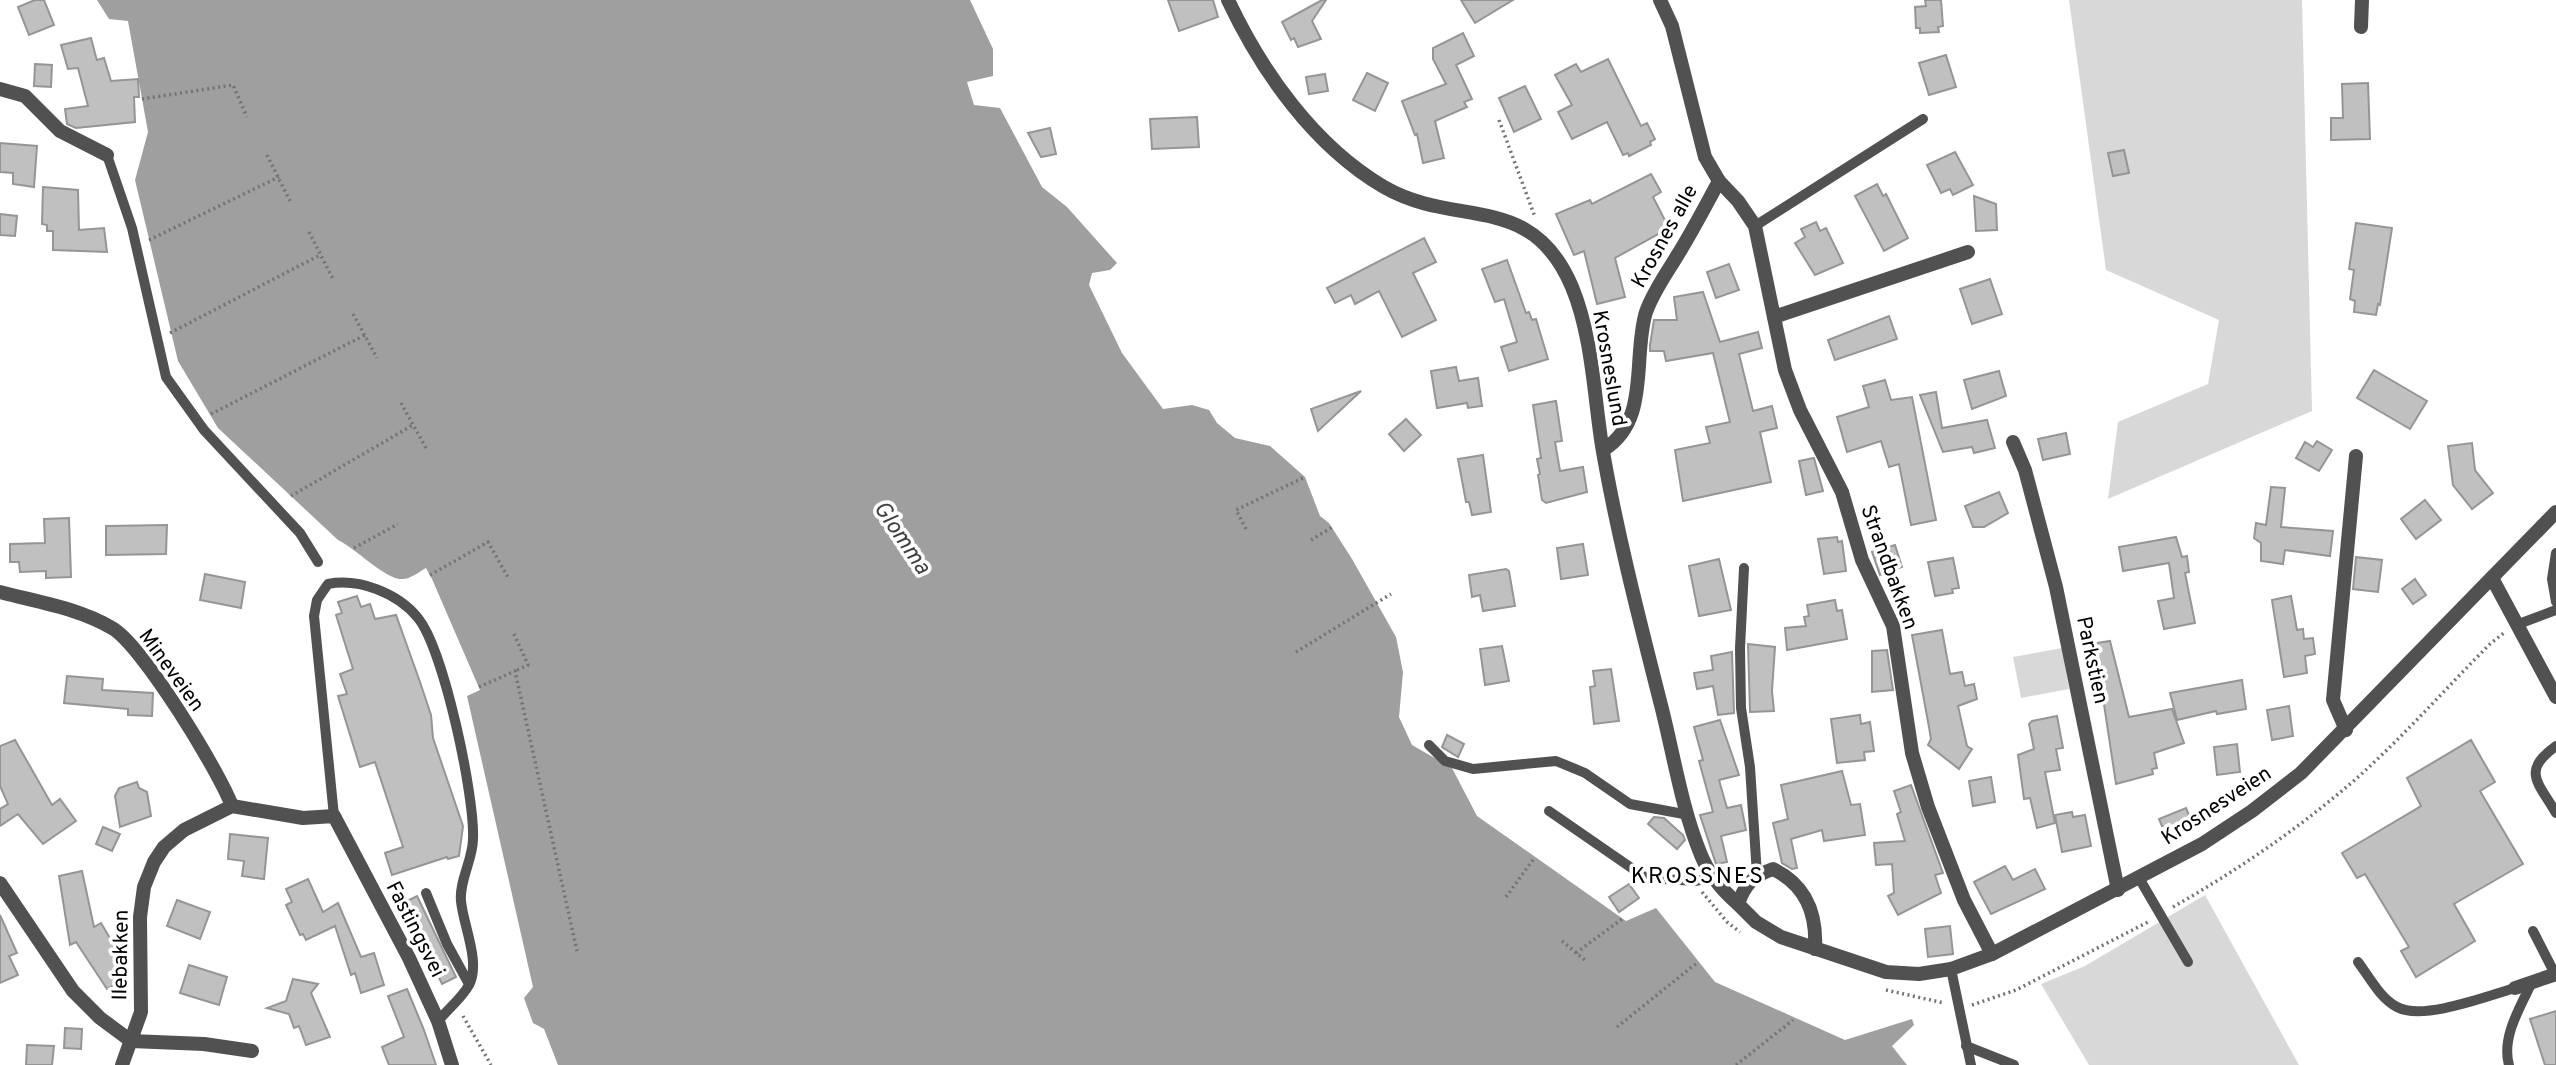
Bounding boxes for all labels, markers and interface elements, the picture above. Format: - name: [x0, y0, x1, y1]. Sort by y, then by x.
- street label: Krosnes alle: [1626, 180, 1705, 293]
- street label: Krosneslund: [1585, 308, 1632, 428]
- water label: Glomma: [866, 496, 936, 581]
- street label: Strandbakken: [1854, 502, 1924, 634]
- street label: Parkstien: [2069, 614, 2114, 707]
- street label: Mineveien: [132, 624, 210, 718]
- street label: Krosnesveien: [2157, 761, 2277, 852]
- district label: KROSSNES: [1631, 863, 1765, 892]
- street label: Fastingsvei: [379, 877, 450, 982]
- street label: Ilebakken: [107, 909, 136, 1001]

